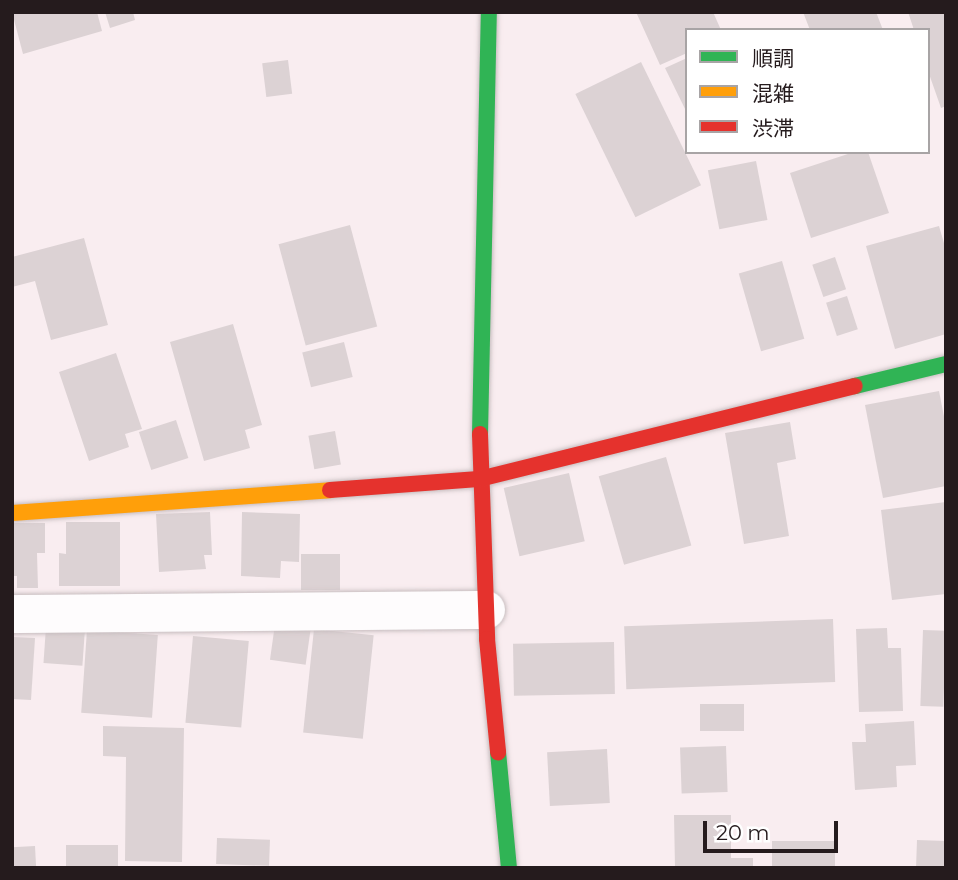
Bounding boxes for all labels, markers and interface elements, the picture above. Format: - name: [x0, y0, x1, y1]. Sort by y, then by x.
- legend: [685, 28, 930, 154]
- text: 順調: [752, 46, 794, 71]
- text: 混雑: [752, 81, 794, 106]
- text: 渋滞: [752, 116, 794, 141]
- scale bar: [706, 806, 841, 850]
- text: 20 m: [716, 820, 770, 845]

